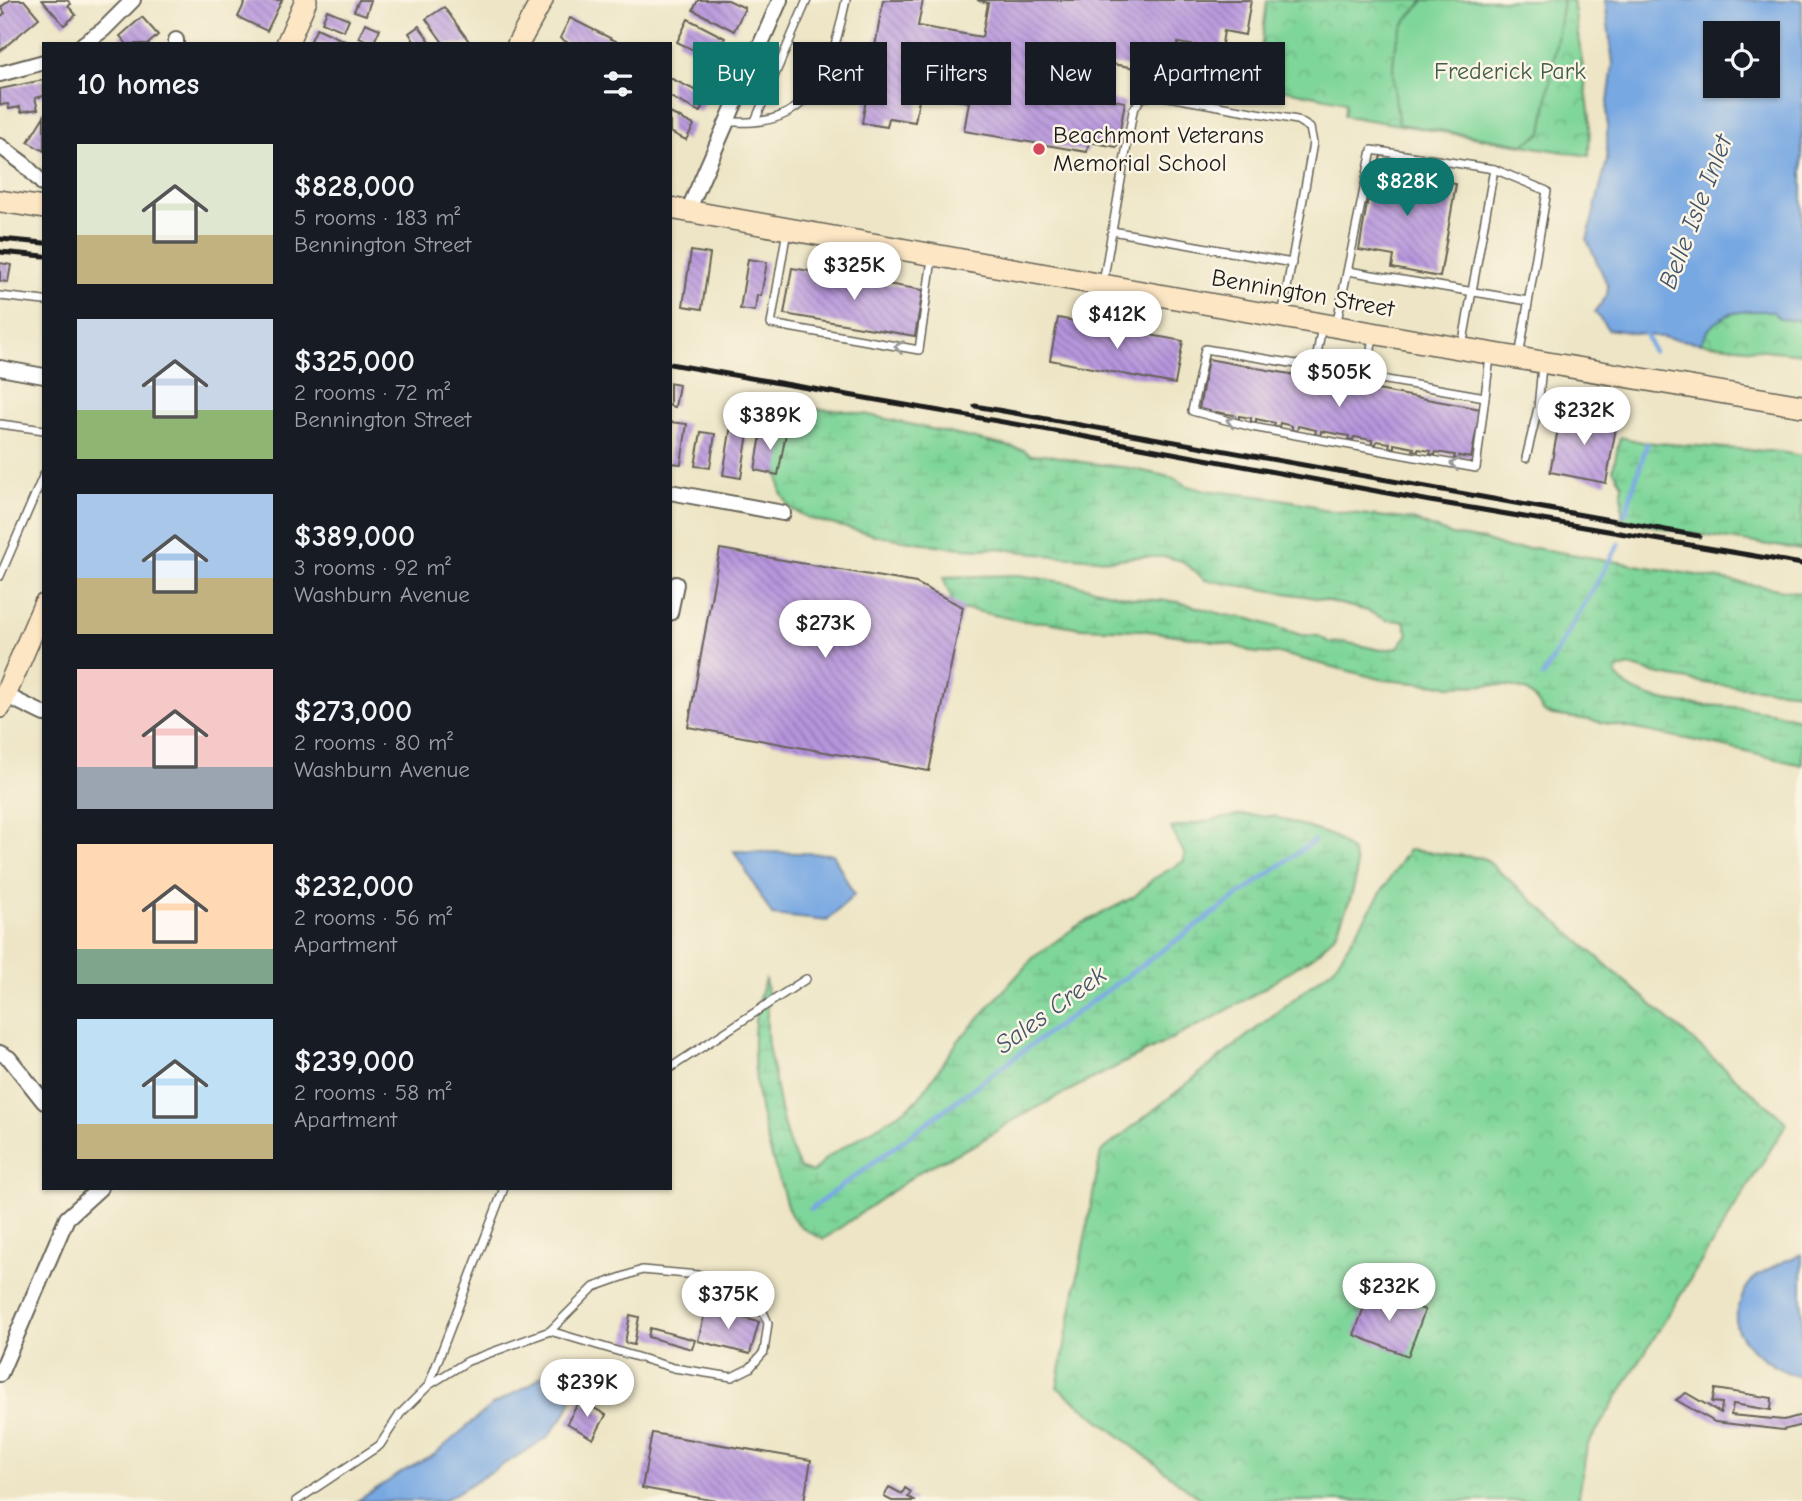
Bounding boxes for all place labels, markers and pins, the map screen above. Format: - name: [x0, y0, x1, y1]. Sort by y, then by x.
- place label: Beachmont Veterans Memorial School: [1053, 121, 1264, 177]
- marker: Beachmont Veterans Memorial School: [1031, 141, 1047, 157]
- pin: $828K: [1358, 158, 1456, 218]
- pin: $325K: [805, 243, 903, 302]
- pin: $412K: [1068, 292, 1166, 351]
- pin: $505K: [1290, 350, 1388, 409]
- pin: $232K: [1535, 388, 1633, 447]
- pin: $389K: [721, 392, 819, 452]
- pin: $273K: [776, 600, 874, 660]
- pin: $232K: [1340, 1264, 1438, 1323]
- pin: $375K: [679, 1272, 777, 1331]
- pin: $239K: [538, 1360, 636, 1419]

